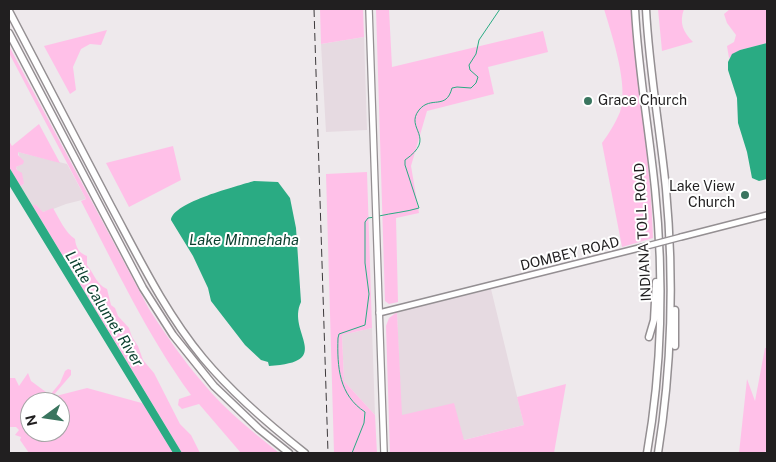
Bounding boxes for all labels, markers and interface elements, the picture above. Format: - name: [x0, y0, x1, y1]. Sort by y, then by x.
- place label: Grace Church: [598, 93, 687, 109]
- marker: Grace Church: [582, 95, 594, 107]
- street label: INDIANA TOLL ROAD: [631, 162, 655, 302]
- place label: Lake View Church: [669, 179, 735, 212]
- marker: Lake View Church: [739, 189, 751, 201]
- water label: Lake Minnehaha: [189, 231, 299, 249]
- street label: DOMBEY ROAD: [519, 234, 621, 274]
- water label: Little Calumet River: [61, 248, 147, 370]
- north arrow: [20, 392, 70, 442]
- text: N: [22, 413, 41, 428]

